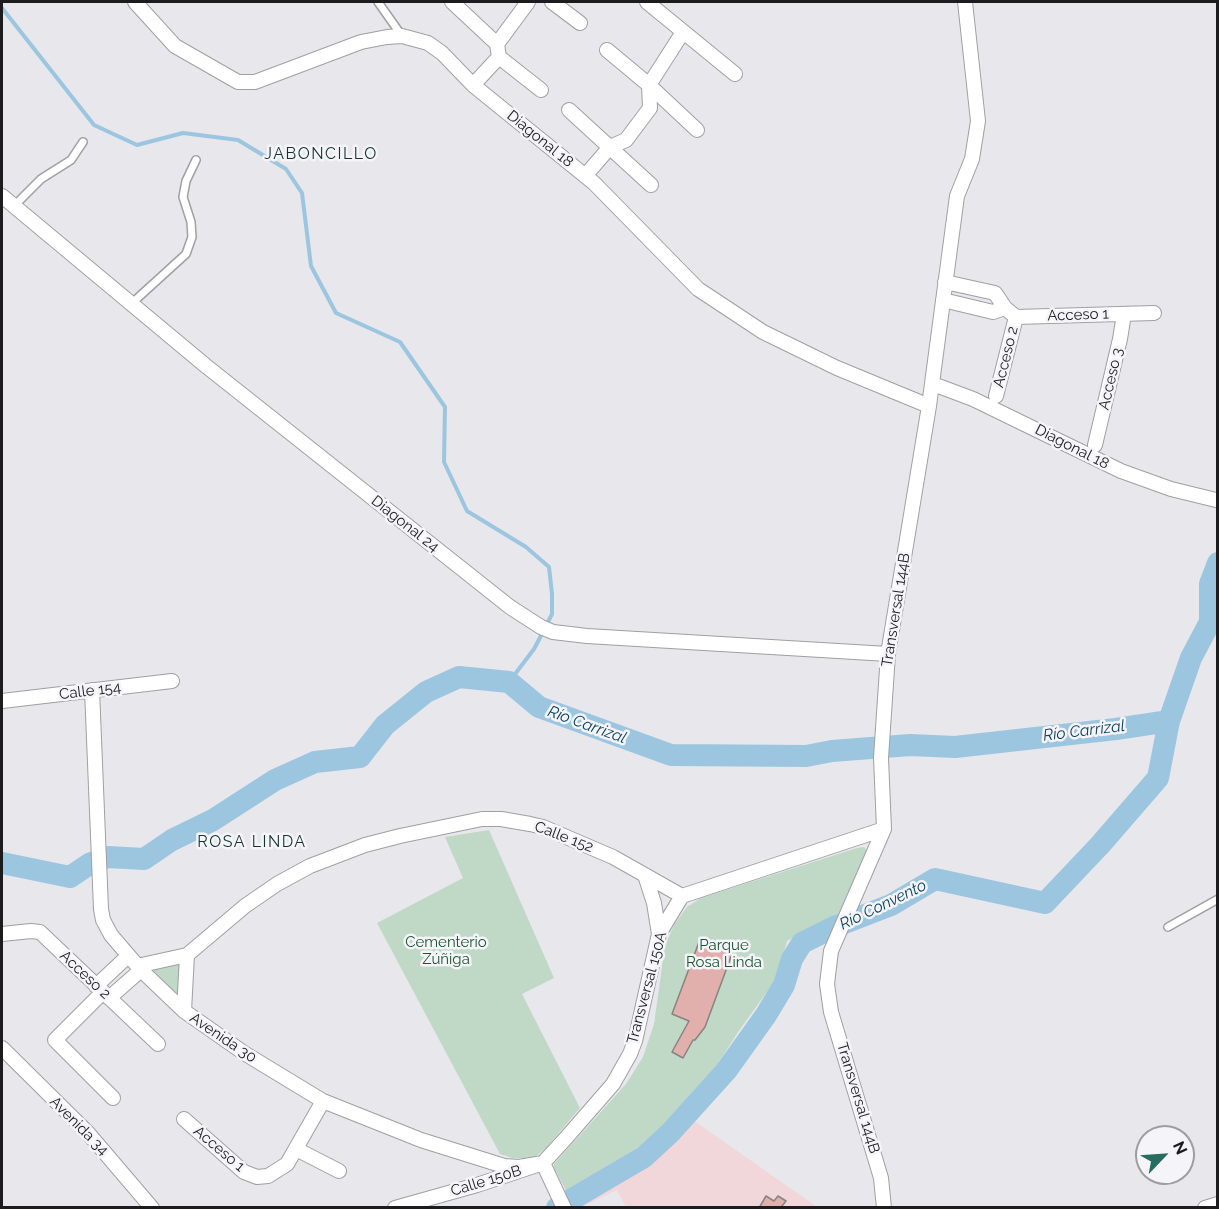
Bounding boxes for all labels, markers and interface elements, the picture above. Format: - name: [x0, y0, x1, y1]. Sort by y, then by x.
- street label: Diagonal 18: [503, 107, 577, 171]
- district label: JABONCILLO: [264, 144, 378, 164]
- street label: Acceso 1: [1047, 305, 1109, 325]
- street label: Acceso 2: [990, 324, 1022, 390]
- street label: Acceso 3: [1095, 346, 1127, 412]
- street label: Diagonal 18: [1032, 421, 1112, 473]
- street label: Diagonal 24: [367, 492, 443, 556]
- street label: Transversal 144B: [878, 552, 914, 668]
- street label: Calle 154: [58, 678, 122, 704]
- water label: Río Carrizal: [545, 702, 629, 748]
- water label: Río Carrizal: [1042, 716, 1126, 746]
- street label: Calle 152: [532, 818, 596, 856]
- district label: ROSA LINDA: [197, 832, 307, 852]
- water label: Río Convento: [836, 876, 930, 934]
- street label: Transversal 150A: [623, 930, 671, 1046]
- park label: Cementerio Zúñiga: [405, 933, 487, 968]
- park label: Parque Rosa Linda: [686, 936, 762, 971]
- street label: Acceso 2: [56, 947, 114, 1003]
- street label: Avenida 30: [186, 1009, 260, 1067]
- street label: Transversal 144B: [833, 1040, 883, 1156]
- street label: Avenida 34: [46, 1093, 112, 1159]
- street label: Acceso 1: [190, 1122, 248, 1176]
- north arrow: [1135, 1125, 1195, 1185]
- text: N: [1169, 1138, 1191, 1158]
- street label: Calle 150B: [448, 1162, 524, 1200]

